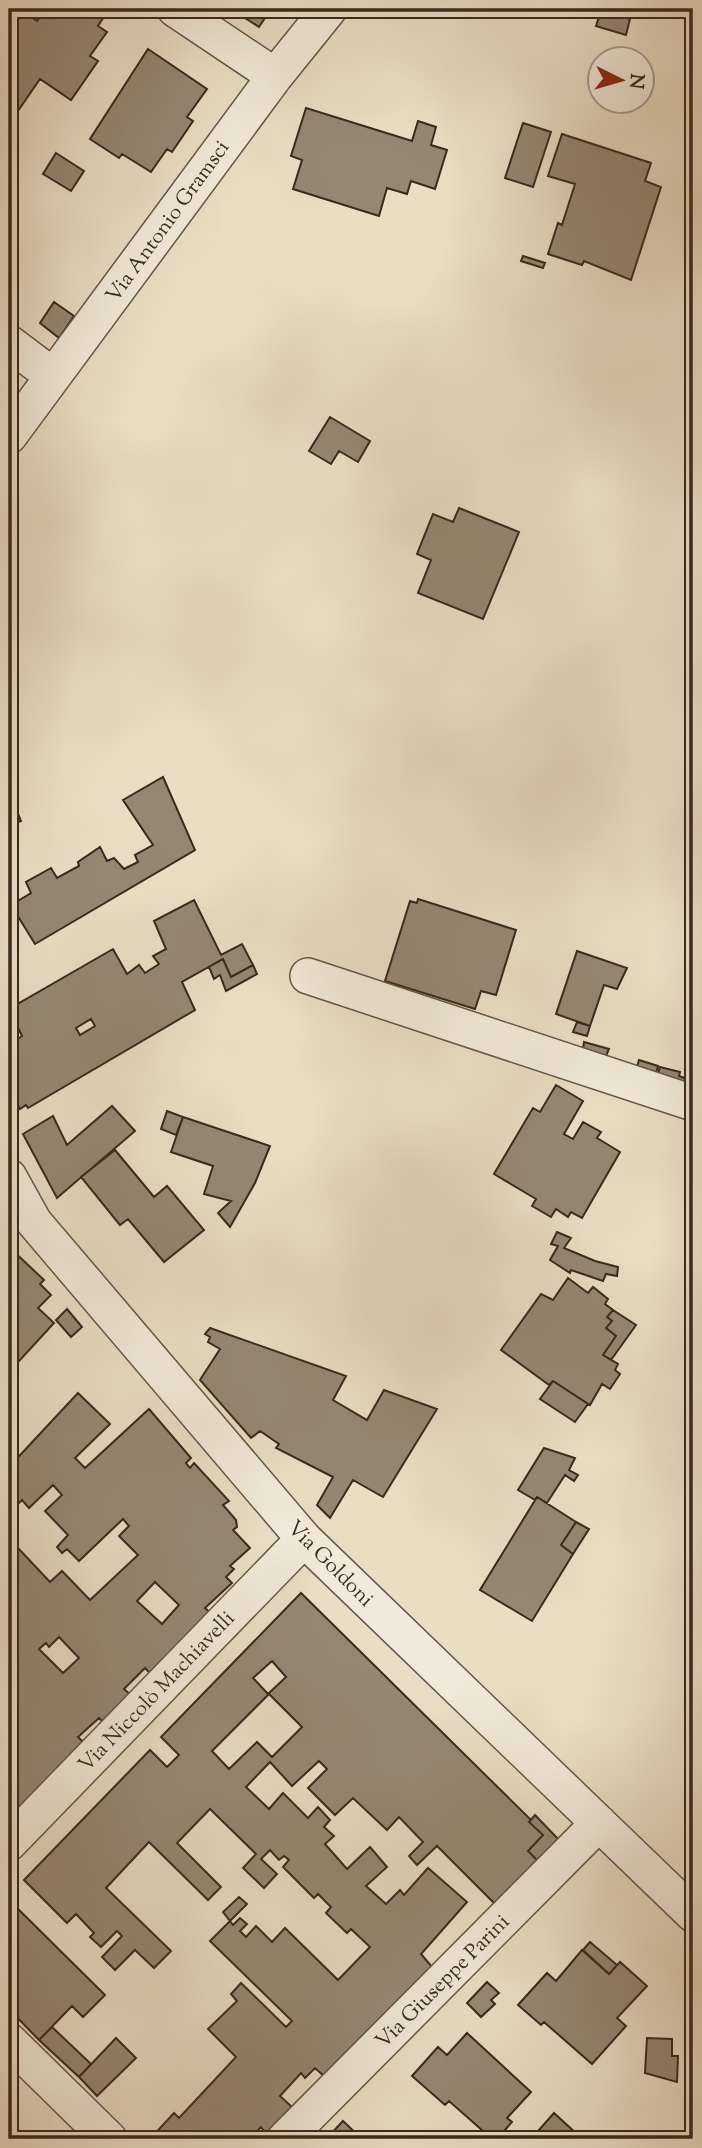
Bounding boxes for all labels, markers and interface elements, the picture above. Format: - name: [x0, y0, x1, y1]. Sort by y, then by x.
- north arrow: [586, 46, 656, 116]
- text: N: [621, 73, 650, 90]
- street label: Via Antonio Gramsci: [100, 135, 238, 309]
- street label: Via Goldoni: [280, 1514, 380, 1614]
- street label: Via Niccolò Machiavelli: [72, 1605, 243, 1780]
- street label: Via Giuseppe Parini: [369, 1908, 517, 2056]

